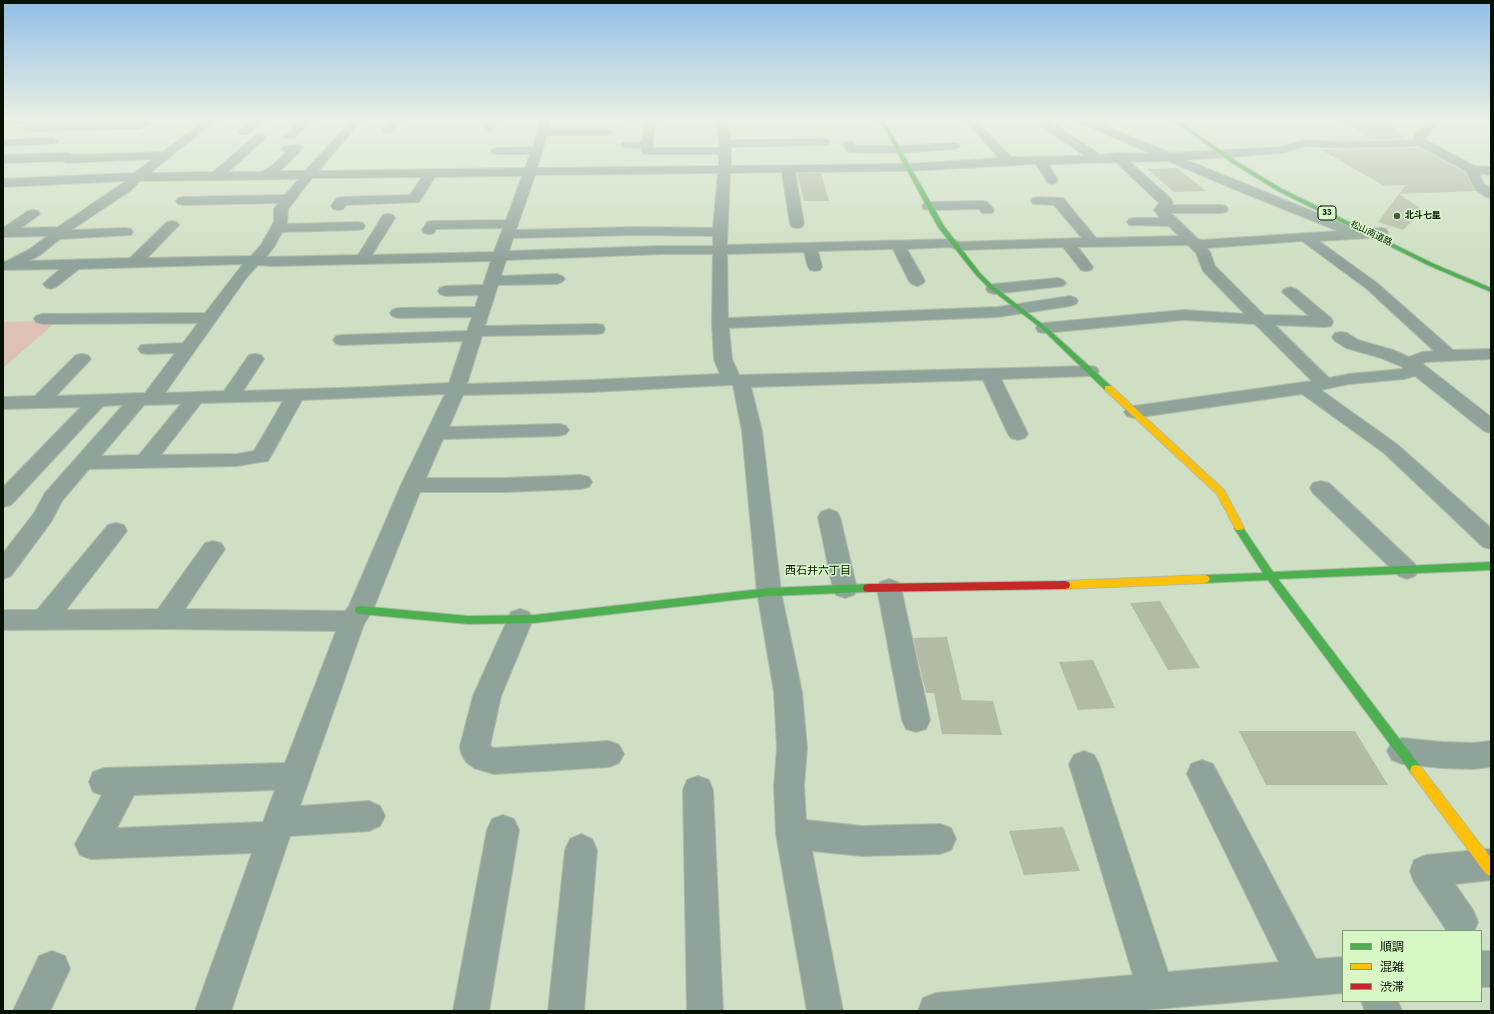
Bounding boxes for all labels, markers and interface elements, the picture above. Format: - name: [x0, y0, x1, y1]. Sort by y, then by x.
- road number: 33: [1318, 206, 1336, 220]
- marker: 北斗七星: [1392, 211, 1402, 221]
- place label: 北斗七星: [1405, 211, 1441, 221]
- street label: 松山南道路: [1348, 219, 1394, 249]
- district label: 西石井六丁目: [785, 565, 851, 579]
- legend: [1342, 930, 1482, 1002]
- text: 順調: [1380, 939, 1404, 956]
- text: 混雑: [1380, 959, 1404, 976]
- text: 渋滞: [1380, 979, 1404, 996]

